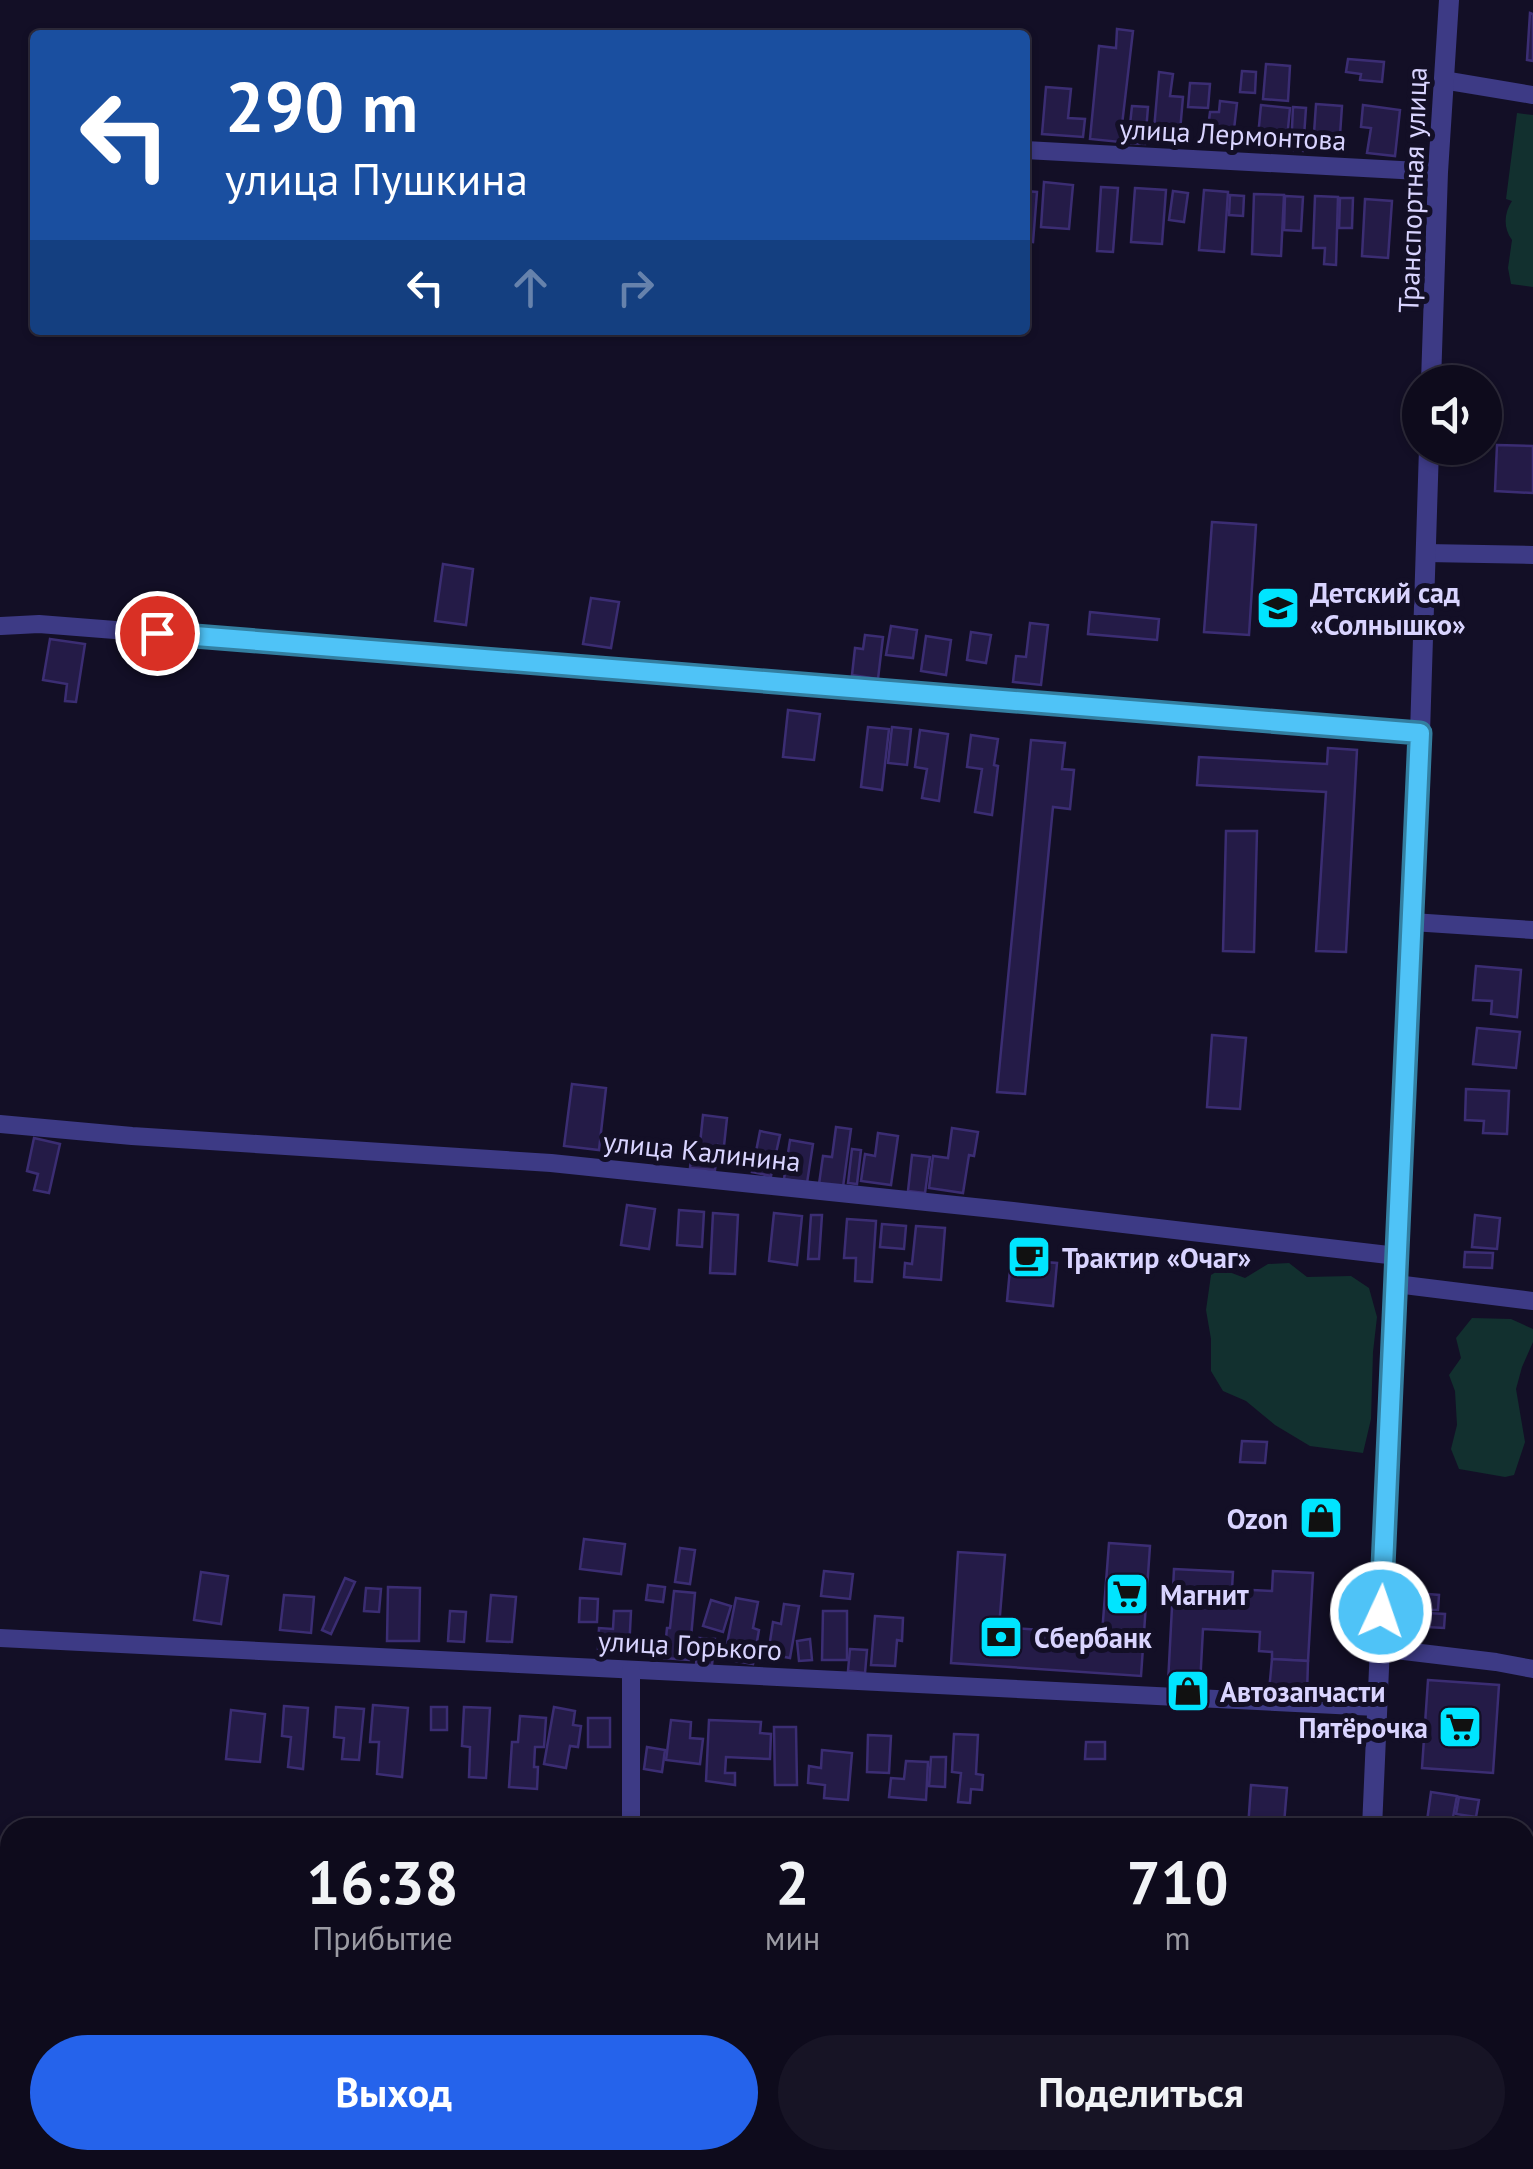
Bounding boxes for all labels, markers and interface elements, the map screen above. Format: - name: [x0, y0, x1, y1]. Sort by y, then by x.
- text: 290 m: [225, 61, 418, 151]
- street label: Транспортная улица: [1389, 66, 1435, 314]
- icon: left: [60, 70, 190, 200]
- street label: улица Лермонтова: [1119, 110, 1347, 158]
- text: улица Пушкина: [225, 149, 528, 207]
- icon: left: [398, 260, 453, 315]
- icon: ahead: [503, 260, 558, 315]
- icon: right: [608, 260, 663, 315]
- map controls: [1402, 365, 1502, 465]
- button: sound: [1402, 365, 1502, 465]
- place label: Детский сад «Солнышко»: [1310, 574, 1466, 643]
- school or university icon: Детский сад «Солнышко»: [1255, 585, 1301, 631]
- pin: [115, 591, 200, 676]
- icon: arrive: [130, 606, 185, 661]
- street label: улица Калинина: [601, 1122, 803, 1180]
- cafe icon: Трактир «Очаг»: [1006, 1234, 1052, 1280]
- place label: Трактир «Очаг»: [1062, 1239, 1251, 1276]
- shop icon: Ozon: [1298, 1495, 1344, 1541]
- place label: Ozon: [1227, 1500, 1288, 1537]
- position arrow: [1329, 1560, 1433, 1664]
- supermarket icon: Магнит: [1104, 1571, 1150, 1617]
- place label: Магнит: [1160, 1576, 1249, 1613]
- bank icon: Сбербанк: [978, 1614, 1024, 1660]
- place label: Сбербанк: [1034, 1619, 1152, 1656]
- street label: улица Горького: [597, 1622, 783, 1668]
- shop icon: Автозапчасти: [1165, 1668, 1211, 1714]
- place label: Автозапчасти: [1220, 1673, 1385, 1710]
- supermarket icon: Пятёрочка: [1437, 1704, 1483, 1750]
- place label: Пятёрочка: [1298, 1709, 1428, 1746]
- text: 16:38: [306, 1843, 459, 1921]
- text: 2: [776, 1843, 810, 1921]
- text: 710: [1127, 1843, 1229, 1921]
- text: Прибытие: [312, 1917, 453, 1959]
- text: мин: [765, 1917, 820, 1959]
- text: m: [1165, 1917, 1191, 1959]
- button: Выход: [30, 2035, 758, 2150]
- button: Поделиться: [778, 2035, 1505, 2150]

